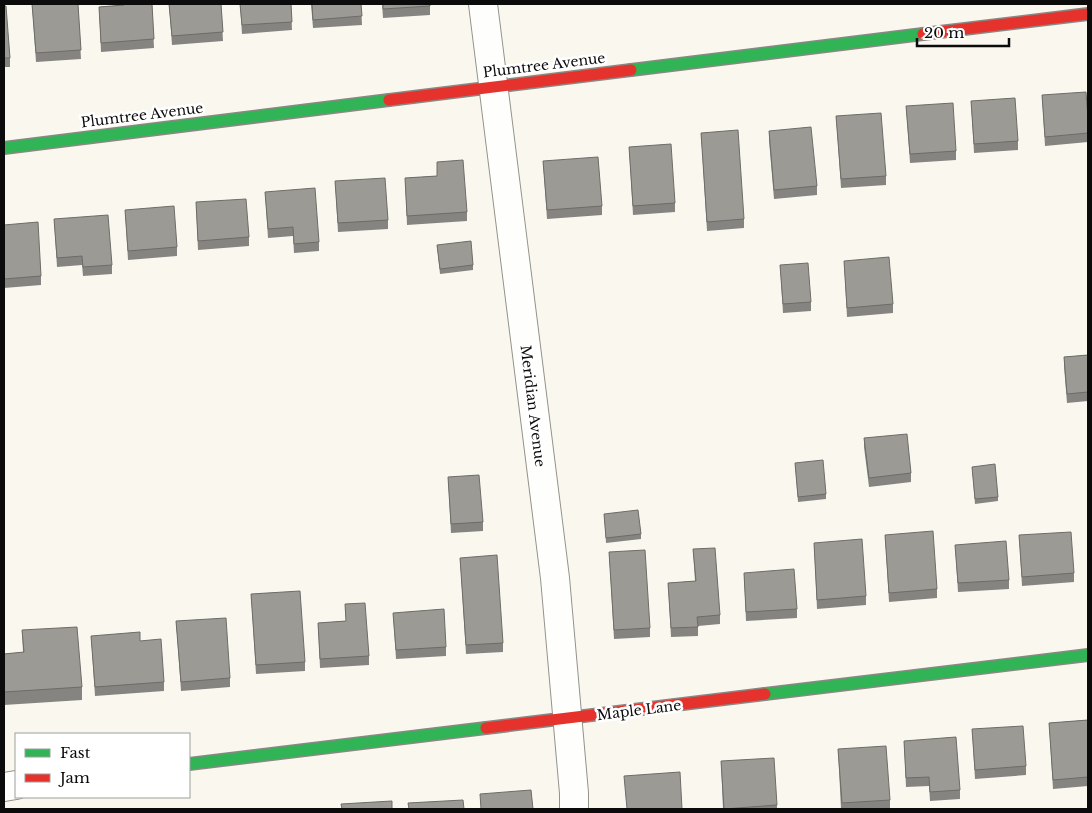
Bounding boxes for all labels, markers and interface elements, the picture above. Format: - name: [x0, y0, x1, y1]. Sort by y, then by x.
- scale bar: [917, 15, 1010, 47]
- text: 20 m: [924, 23, 964, 42]
- street label: Plumtree Avenue: [482, 49, 606, 81]
- street label: Plumtree Avenue: [80, 99, 204, 131]
- street label: Meridian Avenue: [517, 344, 549, 468]
- street label: Maple Lane: [596, 696, 682, 724]
- legend: [15, 733, 190, 798]
- text: Fast: [60, 743, 91, 762]
- text: Jam: [58, 768, 90, 787]

